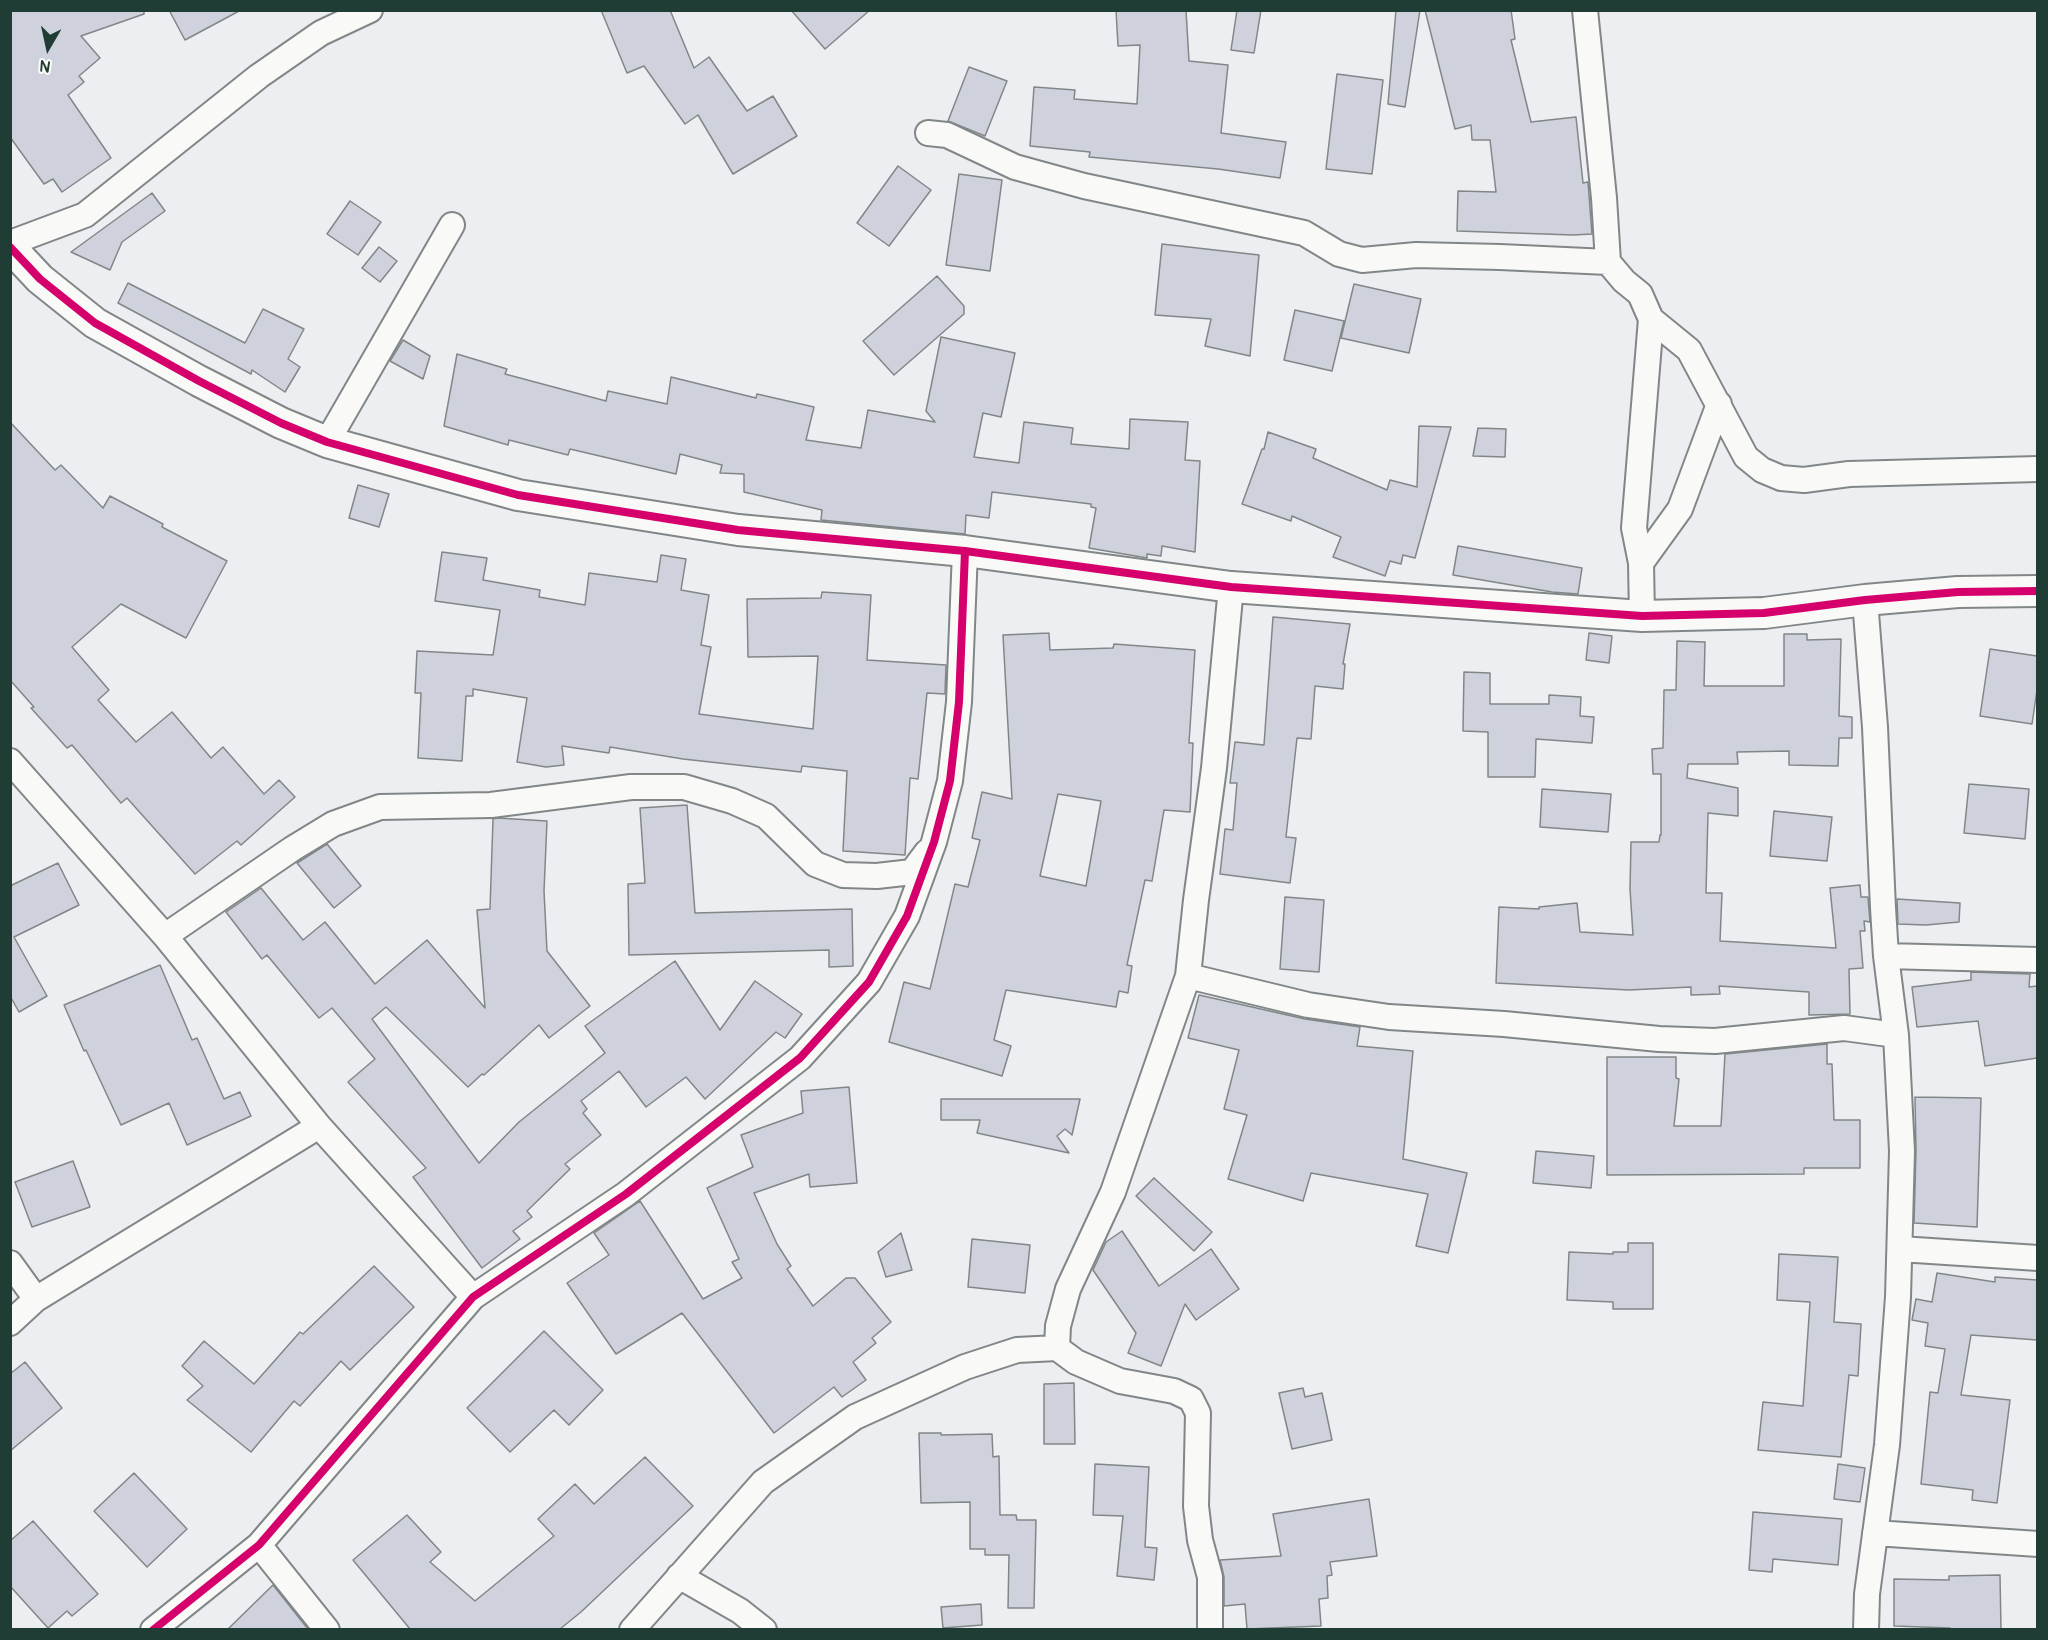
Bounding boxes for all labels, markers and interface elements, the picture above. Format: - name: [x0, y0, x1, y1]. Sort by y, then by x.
- north arrow: [18, 18, 78, 78]
- text: N: [38, 55, 52, 77]

